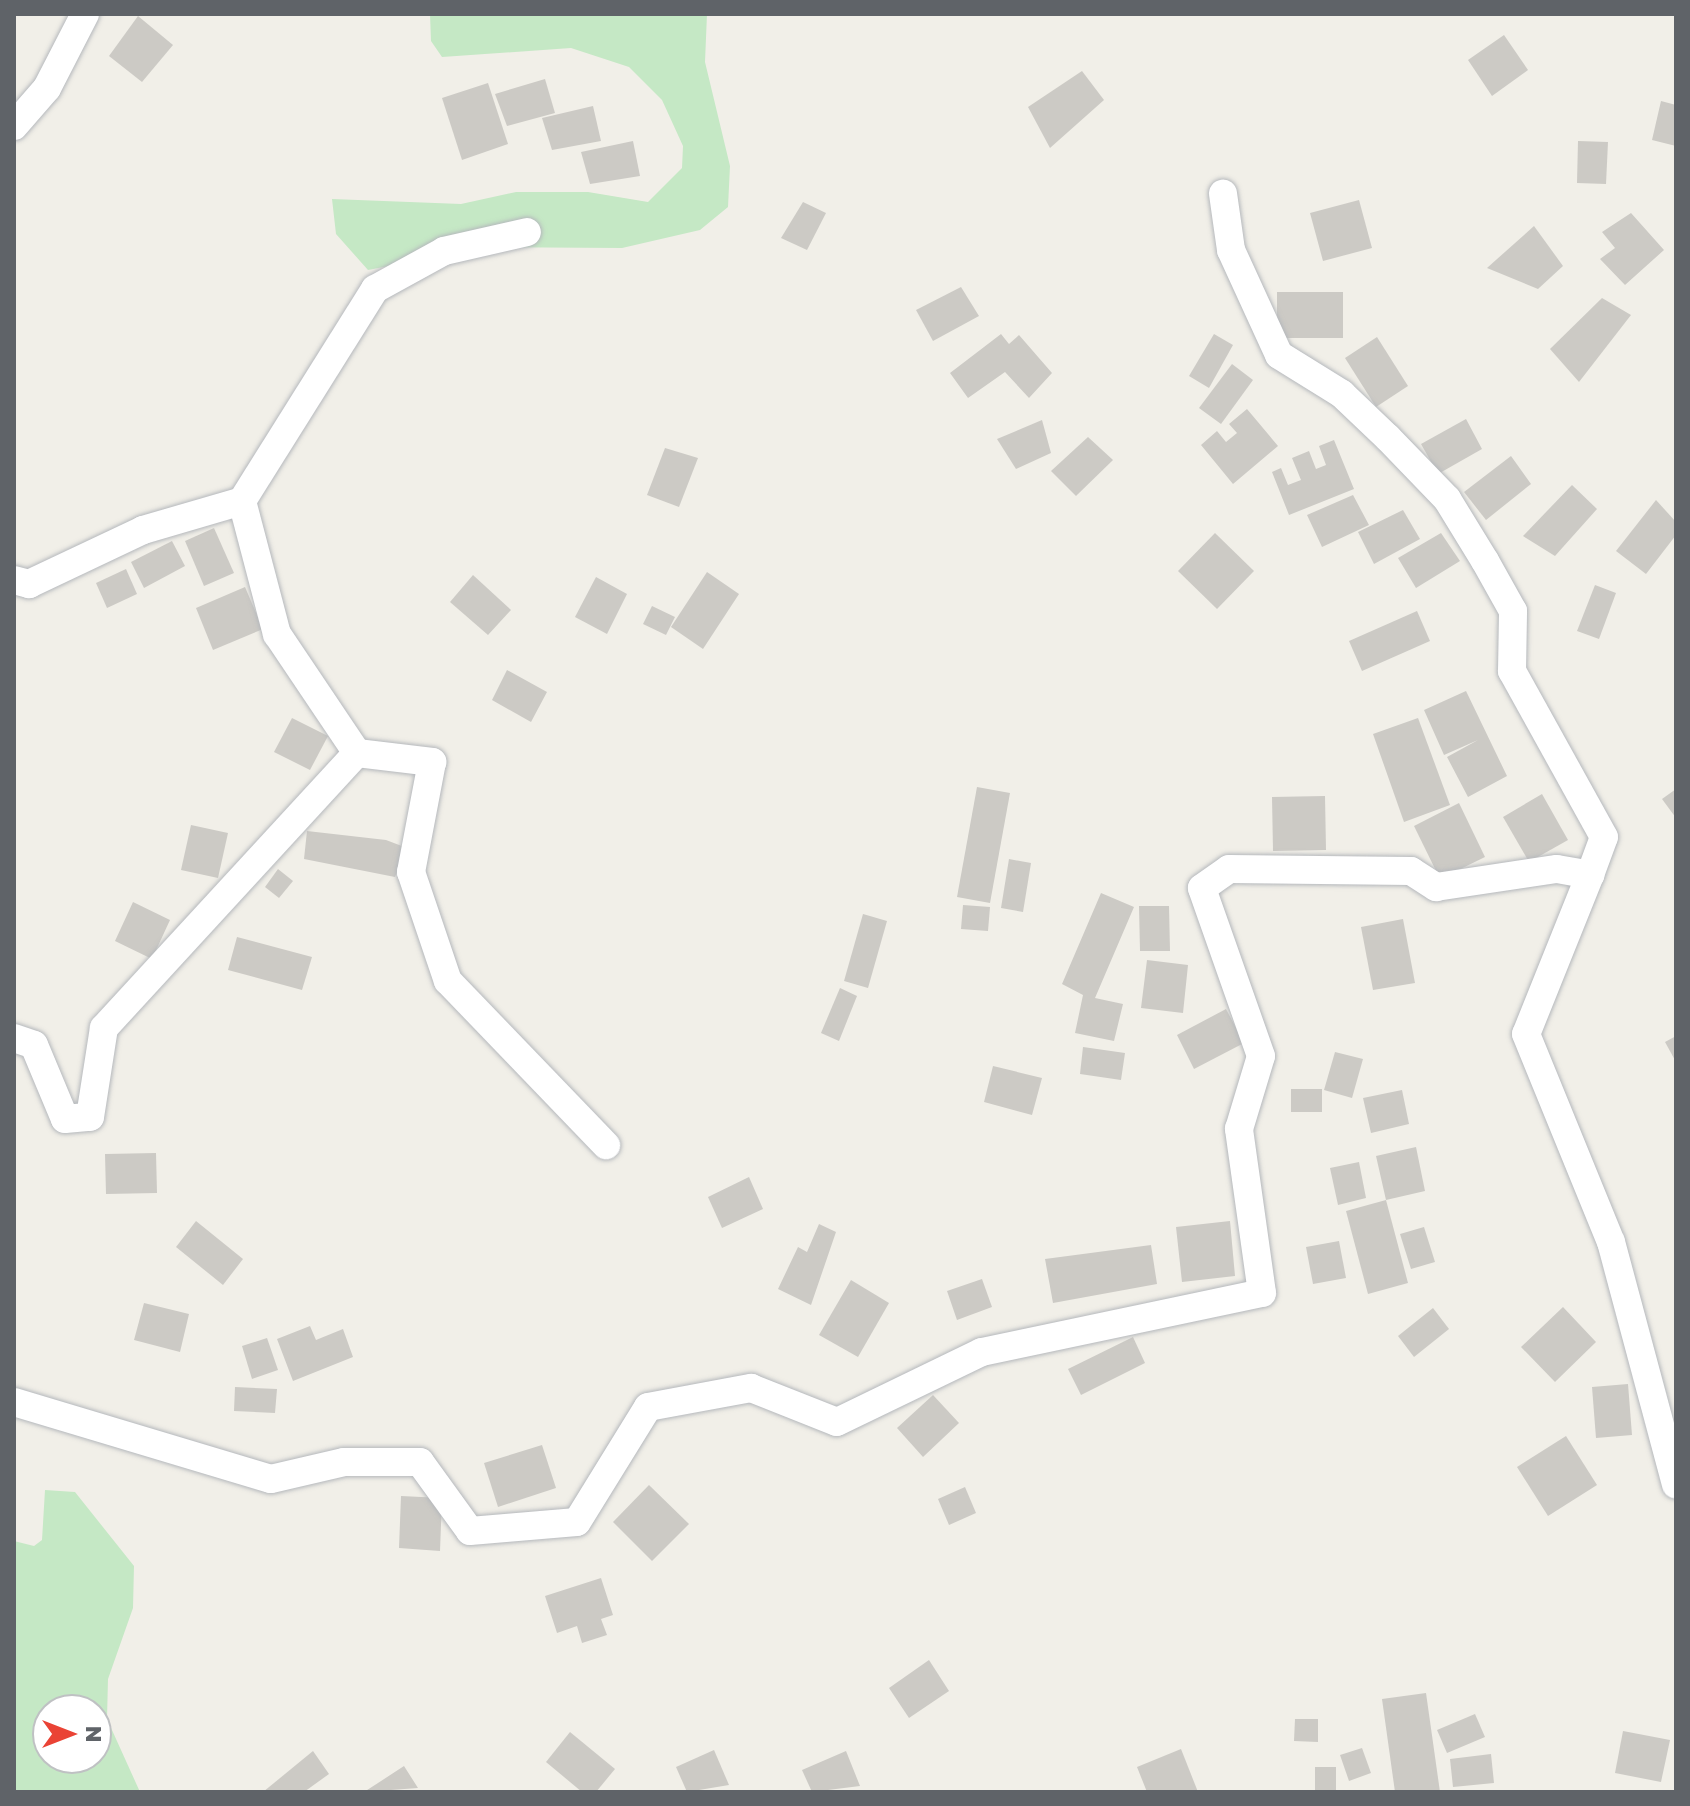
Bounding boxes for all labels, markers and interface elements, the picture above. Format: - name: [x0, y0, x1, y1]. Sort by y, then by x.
- north arrow: [32, 1694, 112, 1774]
- text: N: [81, 1726, 108, 1742]

